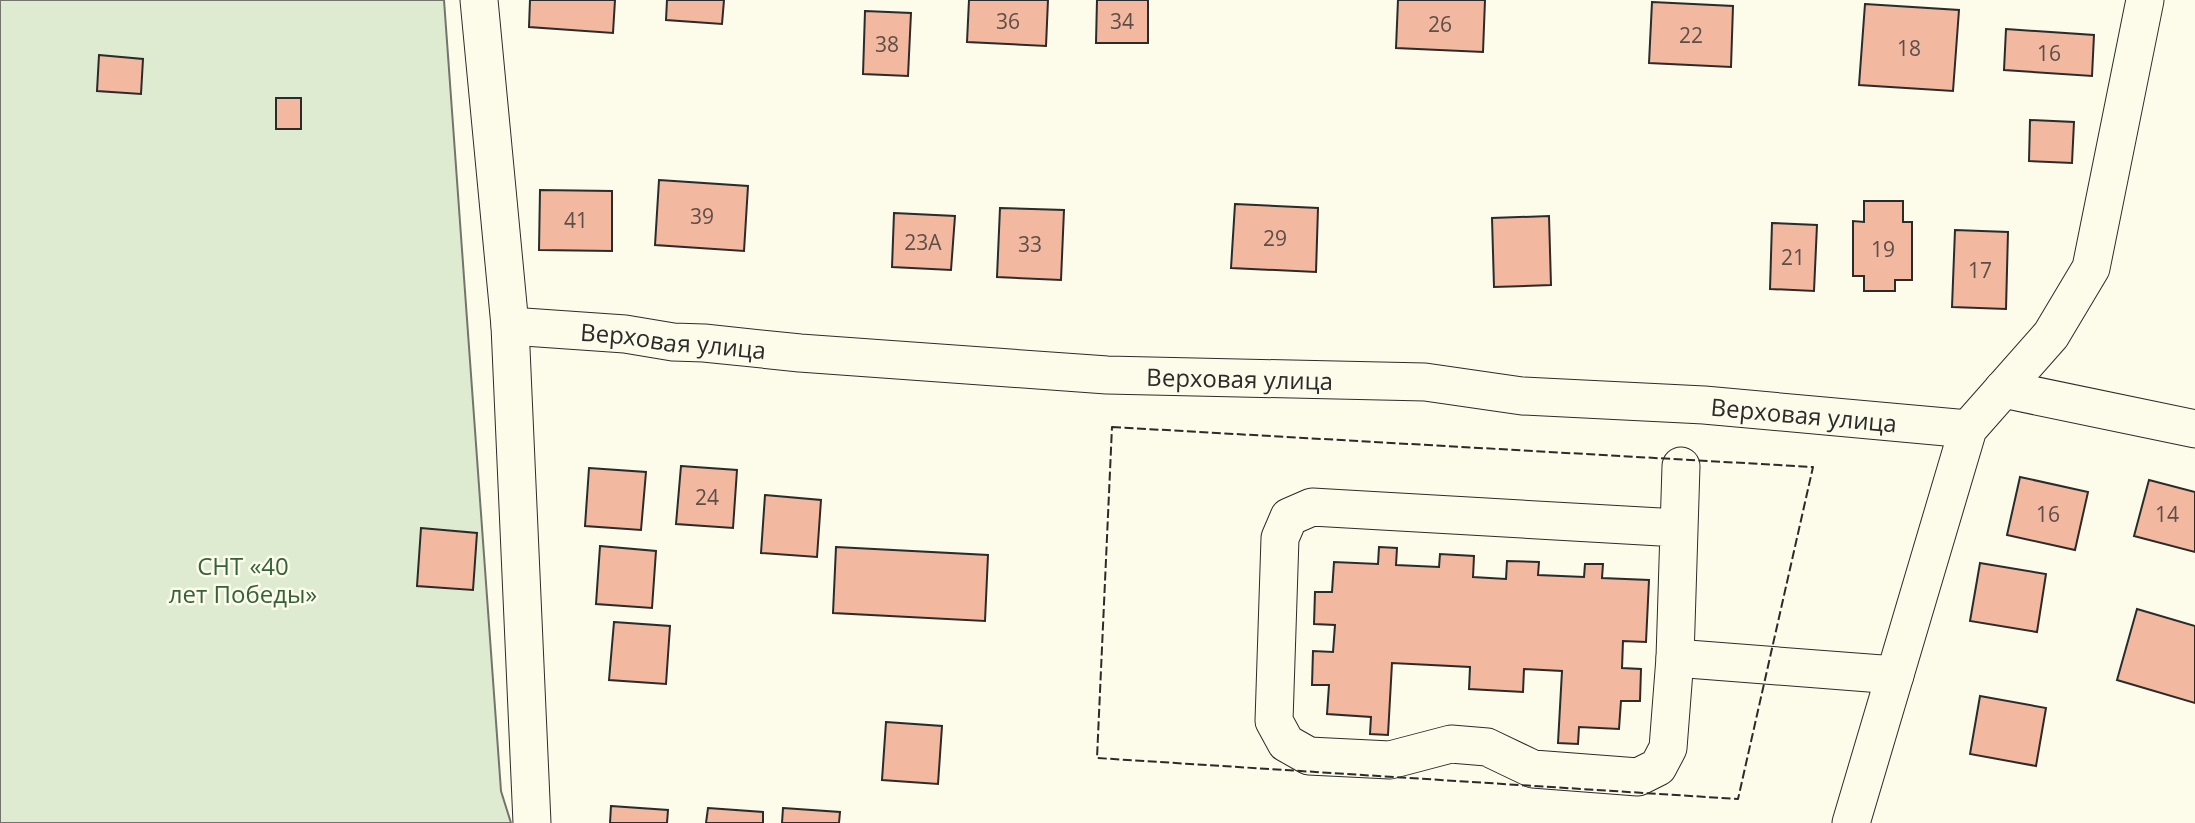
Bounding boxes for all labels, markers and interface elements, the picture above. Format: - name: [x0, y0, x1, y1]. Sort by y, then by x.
- house number: 36: [996, 7, 1020, 35]
- house number: 34: [1110, 7, 1134, 35]
- house number: 26: [1428, 10, 1452, 38]
- house number: 22: [1679, 21, 1703, 49]
- house number: 38: [875, 30, 899, 58]
- house number: 18: [1897, 34, 1921, 62]
- house number: 16: [2037, 39, 2061, 67]
- house number: 39: [690, 202, 714, 230]
- house number: 41: [564, 206, 588, 234]
- house number: 29: [1263, 224, 1287, 252]
- house number: 23А: [904, 228, 942, 256]
- house number: 33: [1018, 230, 1042, 258]
- house number: 19: [1871, 235, 1895, 263]
- house number: 21: [1781, 243, 1805, 271]
- house number: 17: [1968, 256, 1992, 284]
- street label: Верховая улица: [579, 314, 768, 366]
- street label: Верховая улица: [1146, 359, 1333, 396]
- street label: Верховая улица: [1710, 389, 1899, 439]
- house number: 24: [695, 483, 719, 511]
- house number: 16: [2036, 500, 2060, 528]
- house number: 14: [2155, 500, 2179, 528]
- park label: СНТ «40 лет Победы»: [169, 549, 317, 610]

